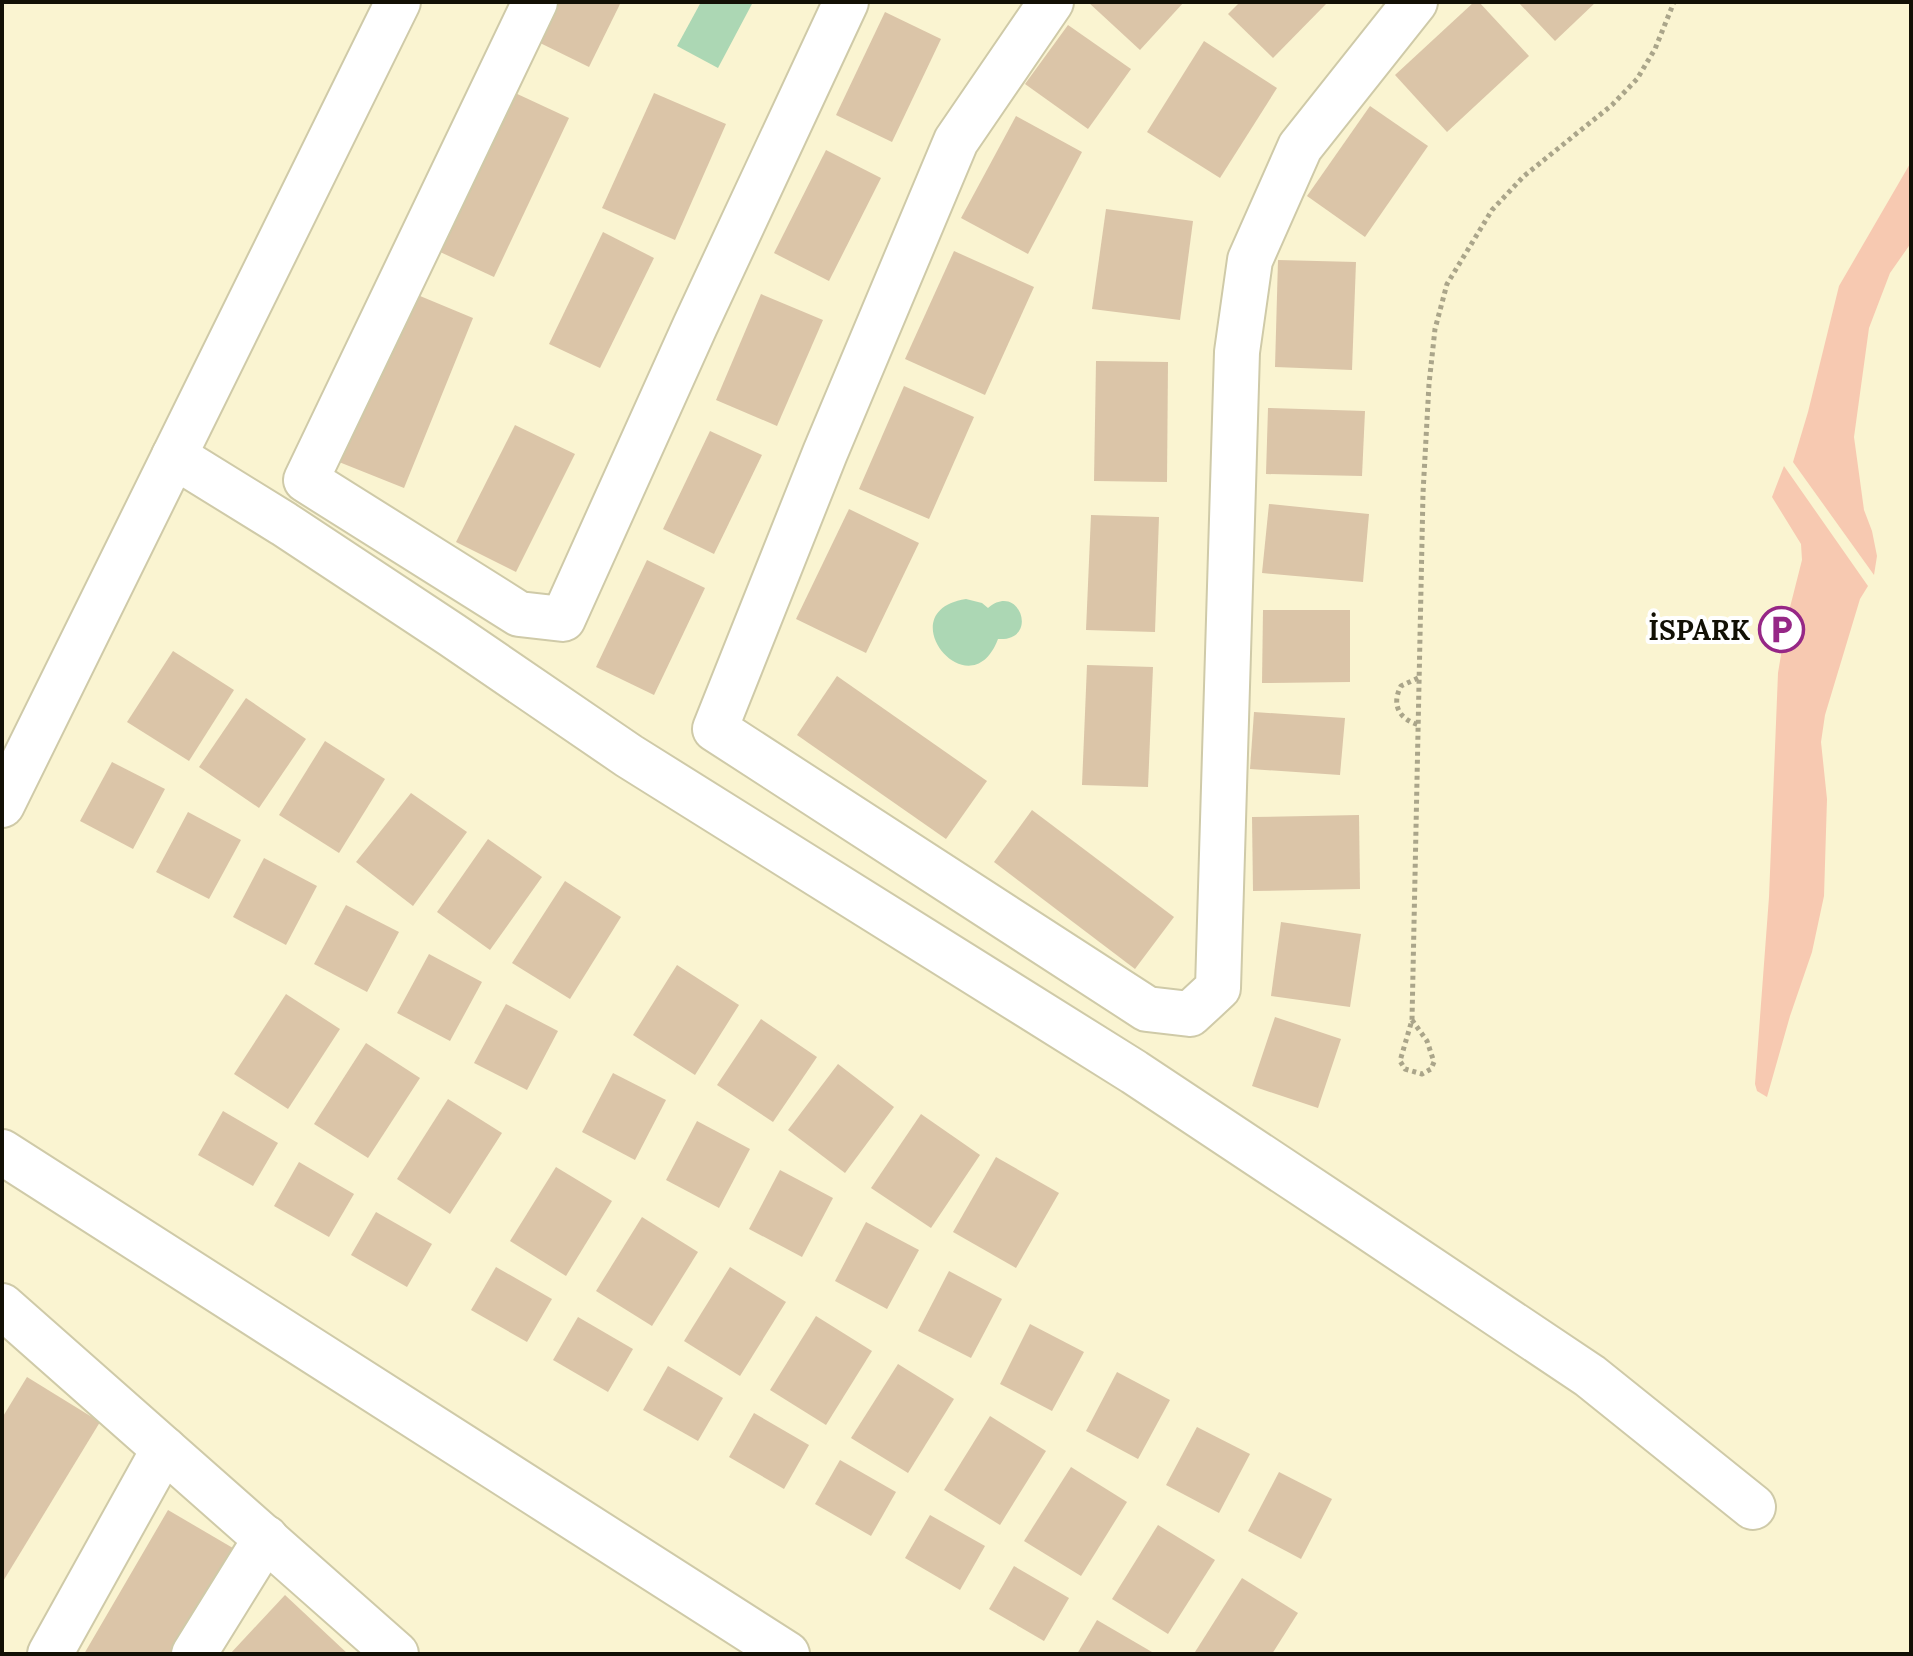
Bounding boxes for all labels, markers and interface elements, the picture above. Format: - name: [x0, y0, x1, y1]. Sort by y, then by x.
- parking icon: İSPARK: [1757, 606, 1805, 654]
- place label: İSPARK: [1648, 612, 1750, 648]

